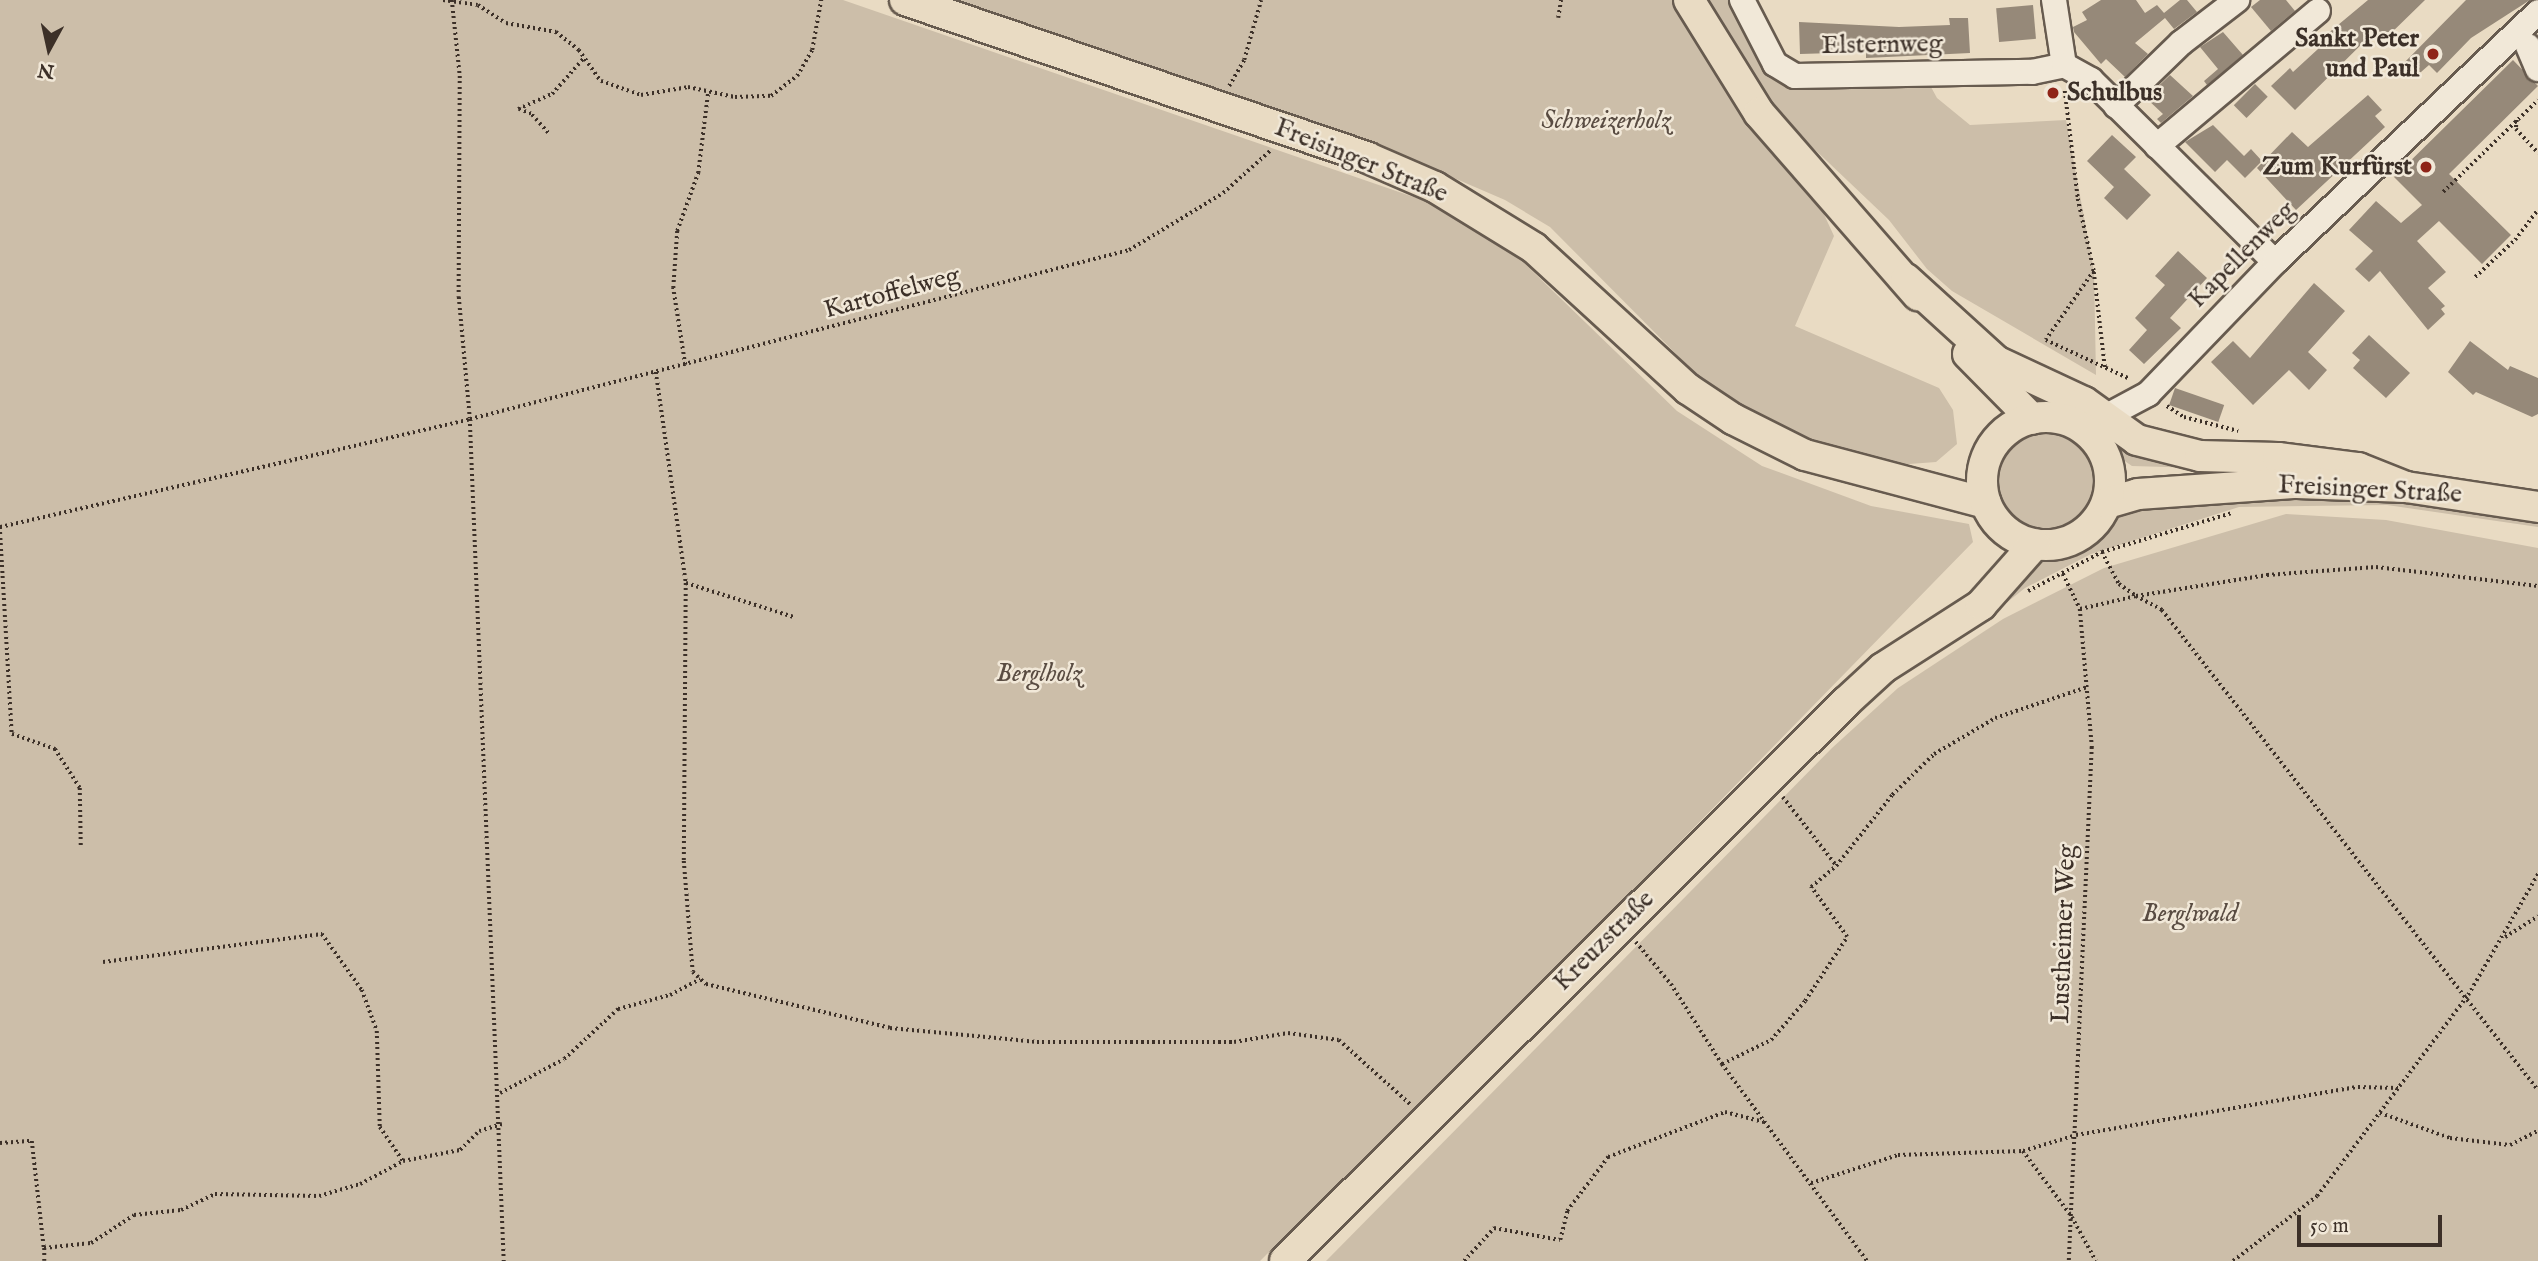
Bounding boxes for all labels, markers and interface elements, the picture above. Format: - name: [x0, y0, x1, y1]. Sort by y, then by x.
- north arrow: [14, 14, 84, 84]
- place label: Sankt Peter und Paul: [2295, 23, 2419, 84]
- street label: Elsternweg: [1821, 28, 1943, 62]
- marker: Sankt Peter und Paul: [2425, 46, 2441, 62]
- text: N: [36, 57, 56, 83]
- place label: Schulbus: [2067, 77, 2162, 109]
- marker: Schulbus: [2045, 85, 2061, 101]
- park label: Schweizerholz: [1541, 105, 1671, 137]
- street label: Freisinger Straße: [1270, 112, 1452, 210]
- place label: Zum Kurfürst: [2262, 151, 2412, 183]
- marker: Zum Kurfürst: [2418, 159, 2434, 175]
- street label: Kapellenweg: [2182, 195, 2302, 315]
- street label: Kartoffelweg: [821, 260, 963, 326]
- street label: Freisinger Straße: [2277, 470, 2463, 510]
- park label: Berglholz: [996, 658, 1082, 690]
- street label: Lustheimer Weg: [2045, 844, 2083, 1024]
- street label: Kreuzstraße: [1547, 884, 1661, 998]
- park label: Berglwald: [2142, 898, 2238, 930]
- scale bar: [2300, 1202, 2445, 1246]
- text: 50 m: [2310, 1213, 2349, 1240]

